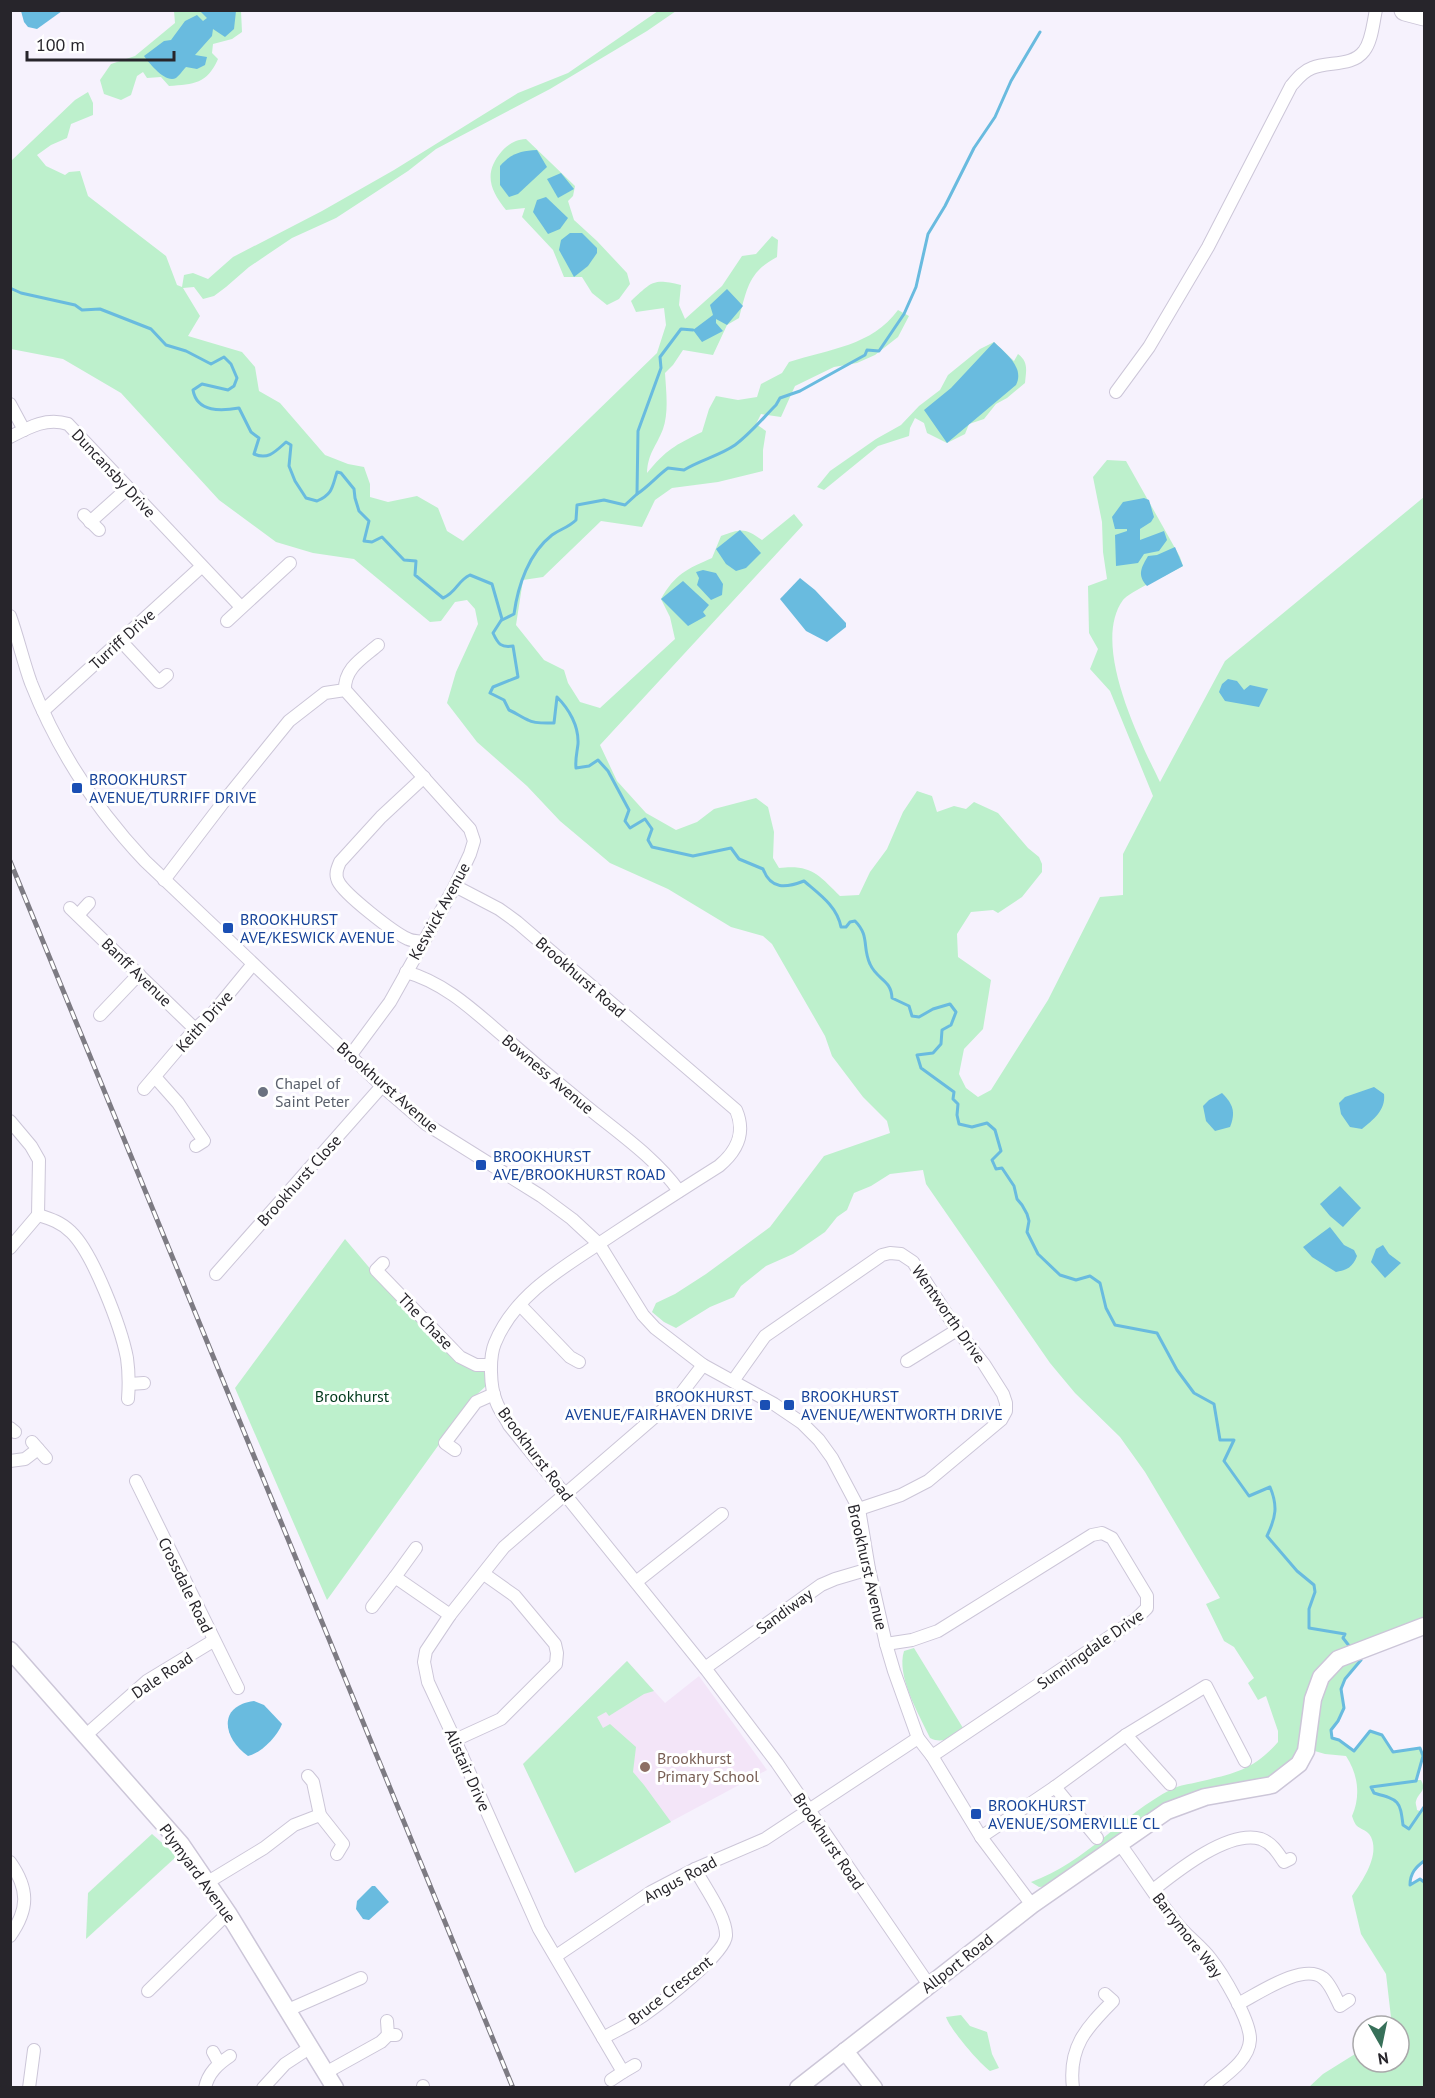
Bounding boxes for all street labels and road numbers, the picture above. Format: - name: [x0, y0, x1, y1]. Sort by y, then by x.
- street label: Duncansby Drive: [68, 425, 160, 521]
- street label: Turriff Drive: [85, 604, 159, 674]
- street label: Keswick Avenue: [404, 859, 474, 963]
- street label: Brookhurst Road: [532, 932, 630, 1022]
- street label: Banff Avenue: [98, 934, 176, 1010]
- street label: Keith Drive: [171, 986, 237, 1056]
- street label: Bowness Avenue: [498, 1030, 598, 1118]
- street label: Brookhurst Avenue: [333, 1037, 443, 1137]
- street label: Brookhurst Close: [253, 1130, 345, 1230]
- street label: Wentworth Drive: [908, 1261, 990, 1367]
- street label: The Chase: [394, 1289, 458, 1353]
- street label: Brookhurst Road: [494, 1403, 578, 1505]
- street label: Brookhurst Avenue: [844, 1502, 892, 1632]
- street label: Crossdale Road: [154, 1534, 218, 1636]
- street label: Sandiway: [752, 1583, 817, 1638]
- street label: Sunningdale Drive: [1033, 1605, 1147, 1693]
- street label: Dale Road: [128, 1647, 196, 1703]
- street label: Alistair Drive: [441, 1726, 495, 1814]
- street label: Brookhurst Road: [789, 1789, 869, 1893]
- street label: Plymyard Avenue: [155, 1820, 241, 1926]
- street label: Angus Road: [640, 1851, 720, 1907]
- street label: Barrymore Way: [1148, 1888, 1228, 1982]
- street label: Allport Road: [917, 1929, 997, 1997]
- street label: Bruce Crescent: [624, 1951, 716, 2029]

